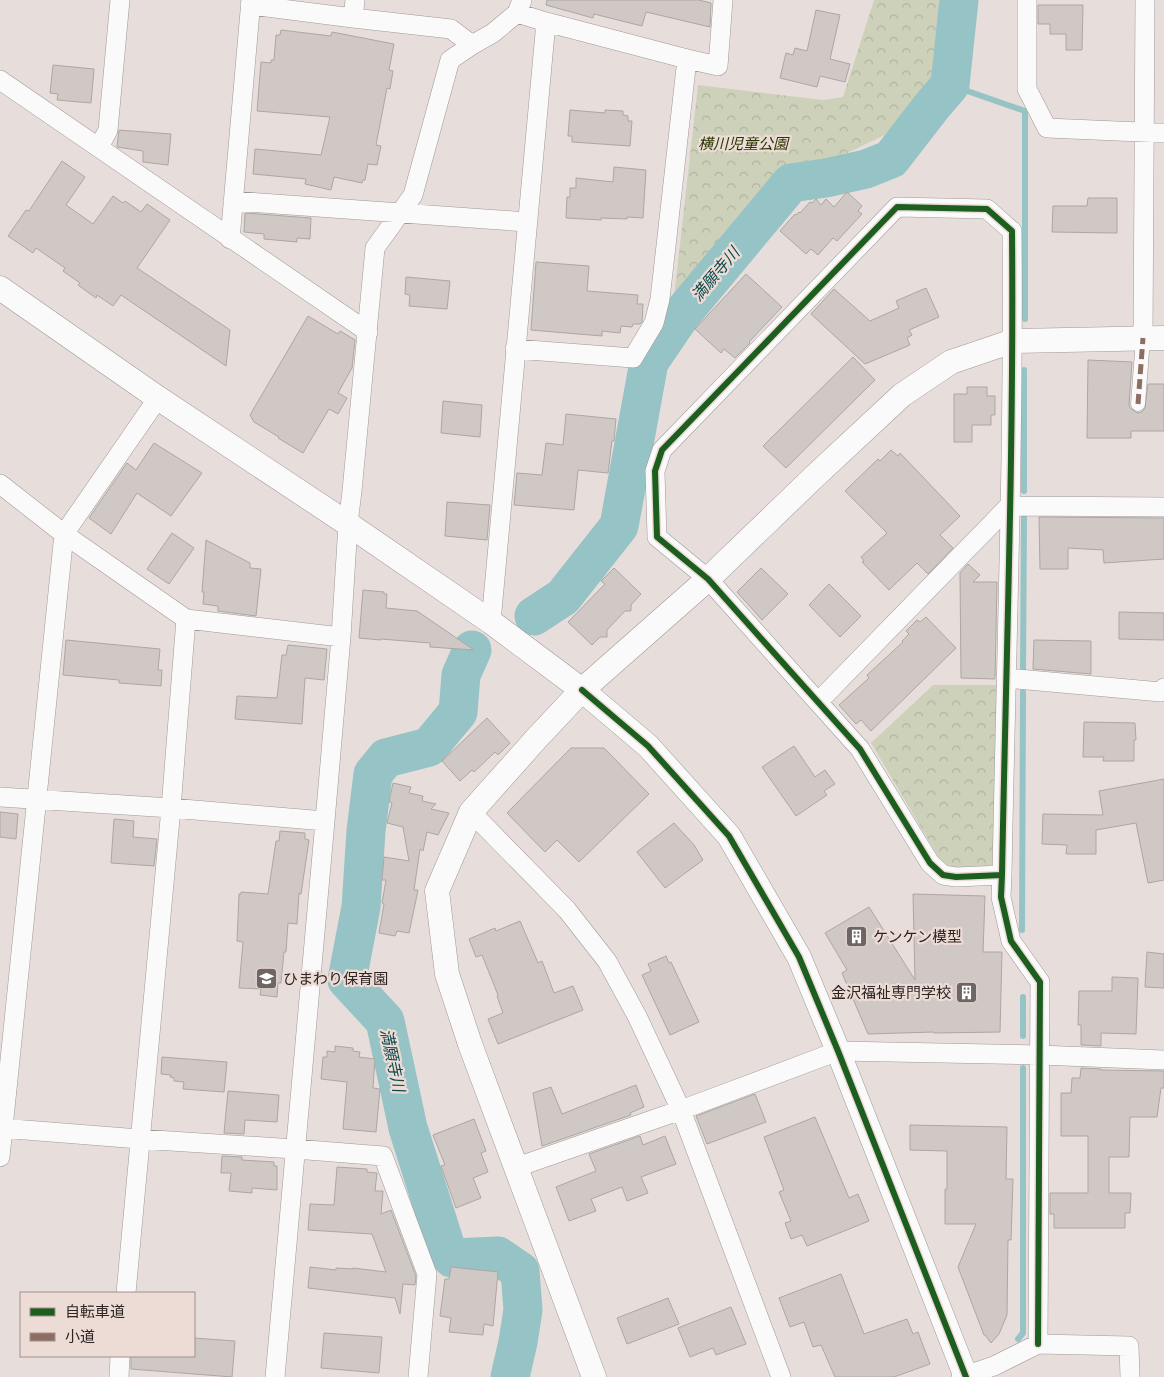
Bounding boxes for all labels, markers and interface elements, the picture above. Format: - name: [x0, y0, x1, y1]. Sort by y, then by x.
- park label: 横川児童公園: [698, 133, 790, 153]
- water label: 満願寺川: [686, 241, 745, 306]
- building icon: ケンケン模型: [845, 924, 869, 948]
- place label: ケンケン模型: [873, 926, 962, 946]
- school or university icon: ひまわり保育園: [255, 966, 279, 990]
- place label: ひまわり保育園: [283, 968, 388, 988]
- building icon: 金沢福祉専門学校: [955, 980, 979, 1004]
- place label: 金沢福祉専門学校: [831, 982, 951, 1002]
- water label: 満願寺川: [376, 1026, 411, 1096]
- legend: [20, 1292, 195, 1357]
- text: 自転車道: [65, 1301, 125, 1321]
- text: 小道: [65, 1326, 95, 1346]

